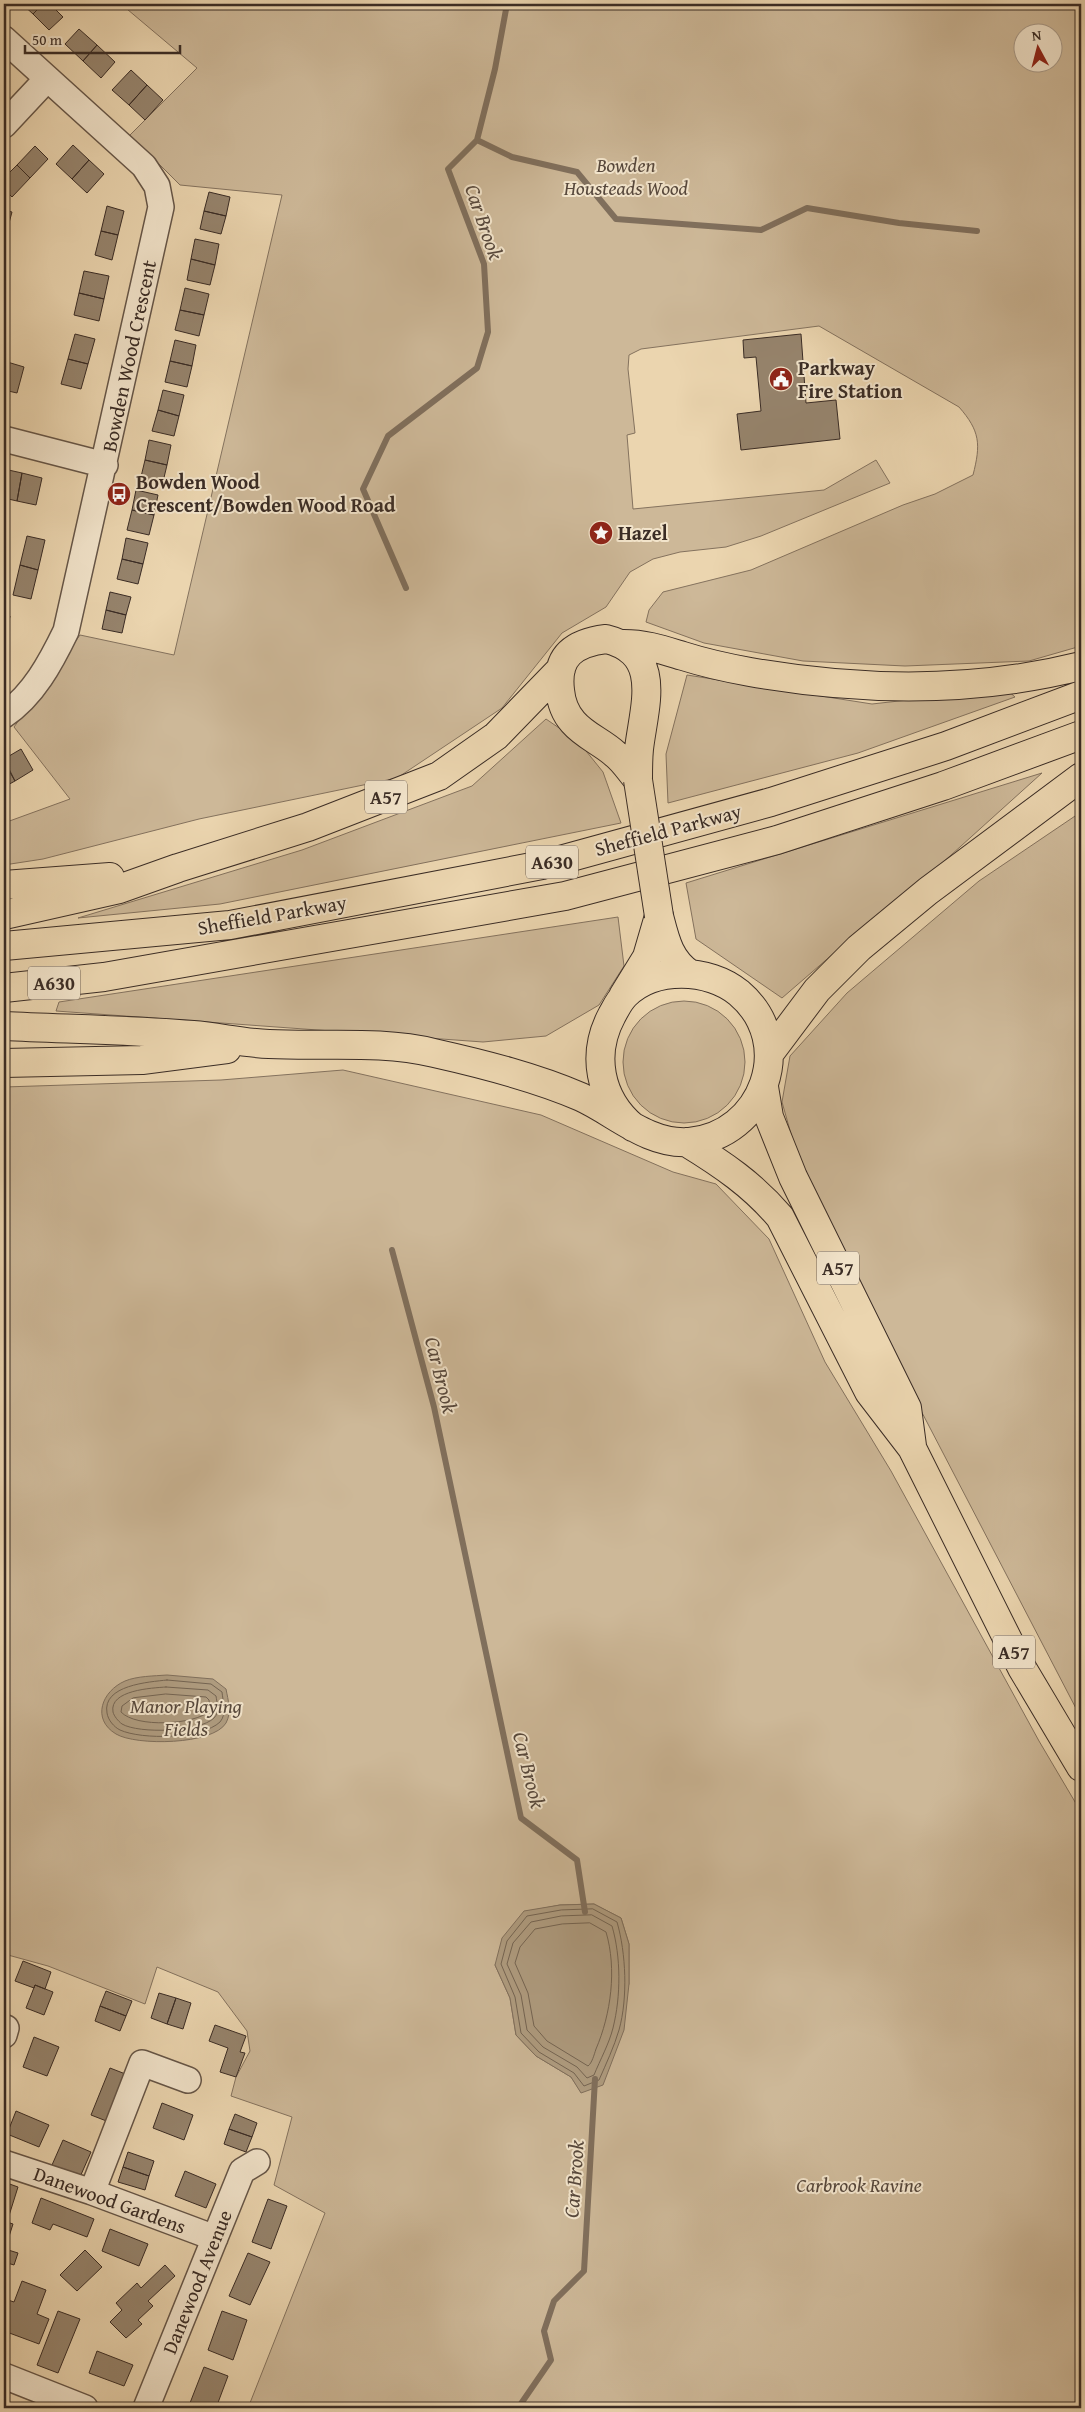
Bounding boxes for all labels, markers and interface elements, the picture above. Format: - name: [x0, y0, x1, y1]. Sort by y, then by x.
- scale bar: [25, 22, 180, 54]
- north arrow: [1012, 22, 1062, 72]
- text: N: [1031, 25, 1043, 46]
- text: 50 m: [32, 29, 63, 50]
- park label: Bowden Housteads Wood: [563, 150, 689, 202]
- water label: Car Brook: [457, 180, 512, 264]
- street label: Bowden Wood Crescent: [94, 257, 163, 455]
- place label: Parkway Fire Station: [798, 353, 902, 405]
- public building icon: Parkway Fire Station: [768, 366, 794, 392]
- place label: Bowden Wood Crescent/Bowden Wood Road: [136, 467, 396, 519]
- bus stop icon: Bowden Wood Crescent/Bowden Wood Road: [106, 481, 132, 507]
- place label: Hazel: [618, 518, 668, 547]
- place icon: Hazel: [588, 520, 614, 546]
- road number: A57: [365, 780, 407, 814]
- street label: Sheffield Parkway: [591, 796, 744, 863]
- road number: A630: [526, 846, 578, 879]
- street label: Sheffield Parkway: [195, 887, 349, 942]
- road number: A630: [28, 966, 80, 1000]
- road number: A57: [817, 1252, 859, 1284]
- water label: Car Brook: [417, 1333, 466, 1417]
- road number: A57: [993, 1635, 1035, 1668]
- park label: Manor Playing Fields: [130, 1691, 242, 1743]
- water label: Car Brook: [505, 1728, 554, 1812]
- water label: Car Brook: [555, 2139, 592, 2219]
- street label: Danewood Gardens: [30, 2159, 190, 2241]
- park label: Carbrook Ravine: [796, 2170, 922, 2199]
- street label: Danewood Avenue: [154, 2205, 239, 2358]

